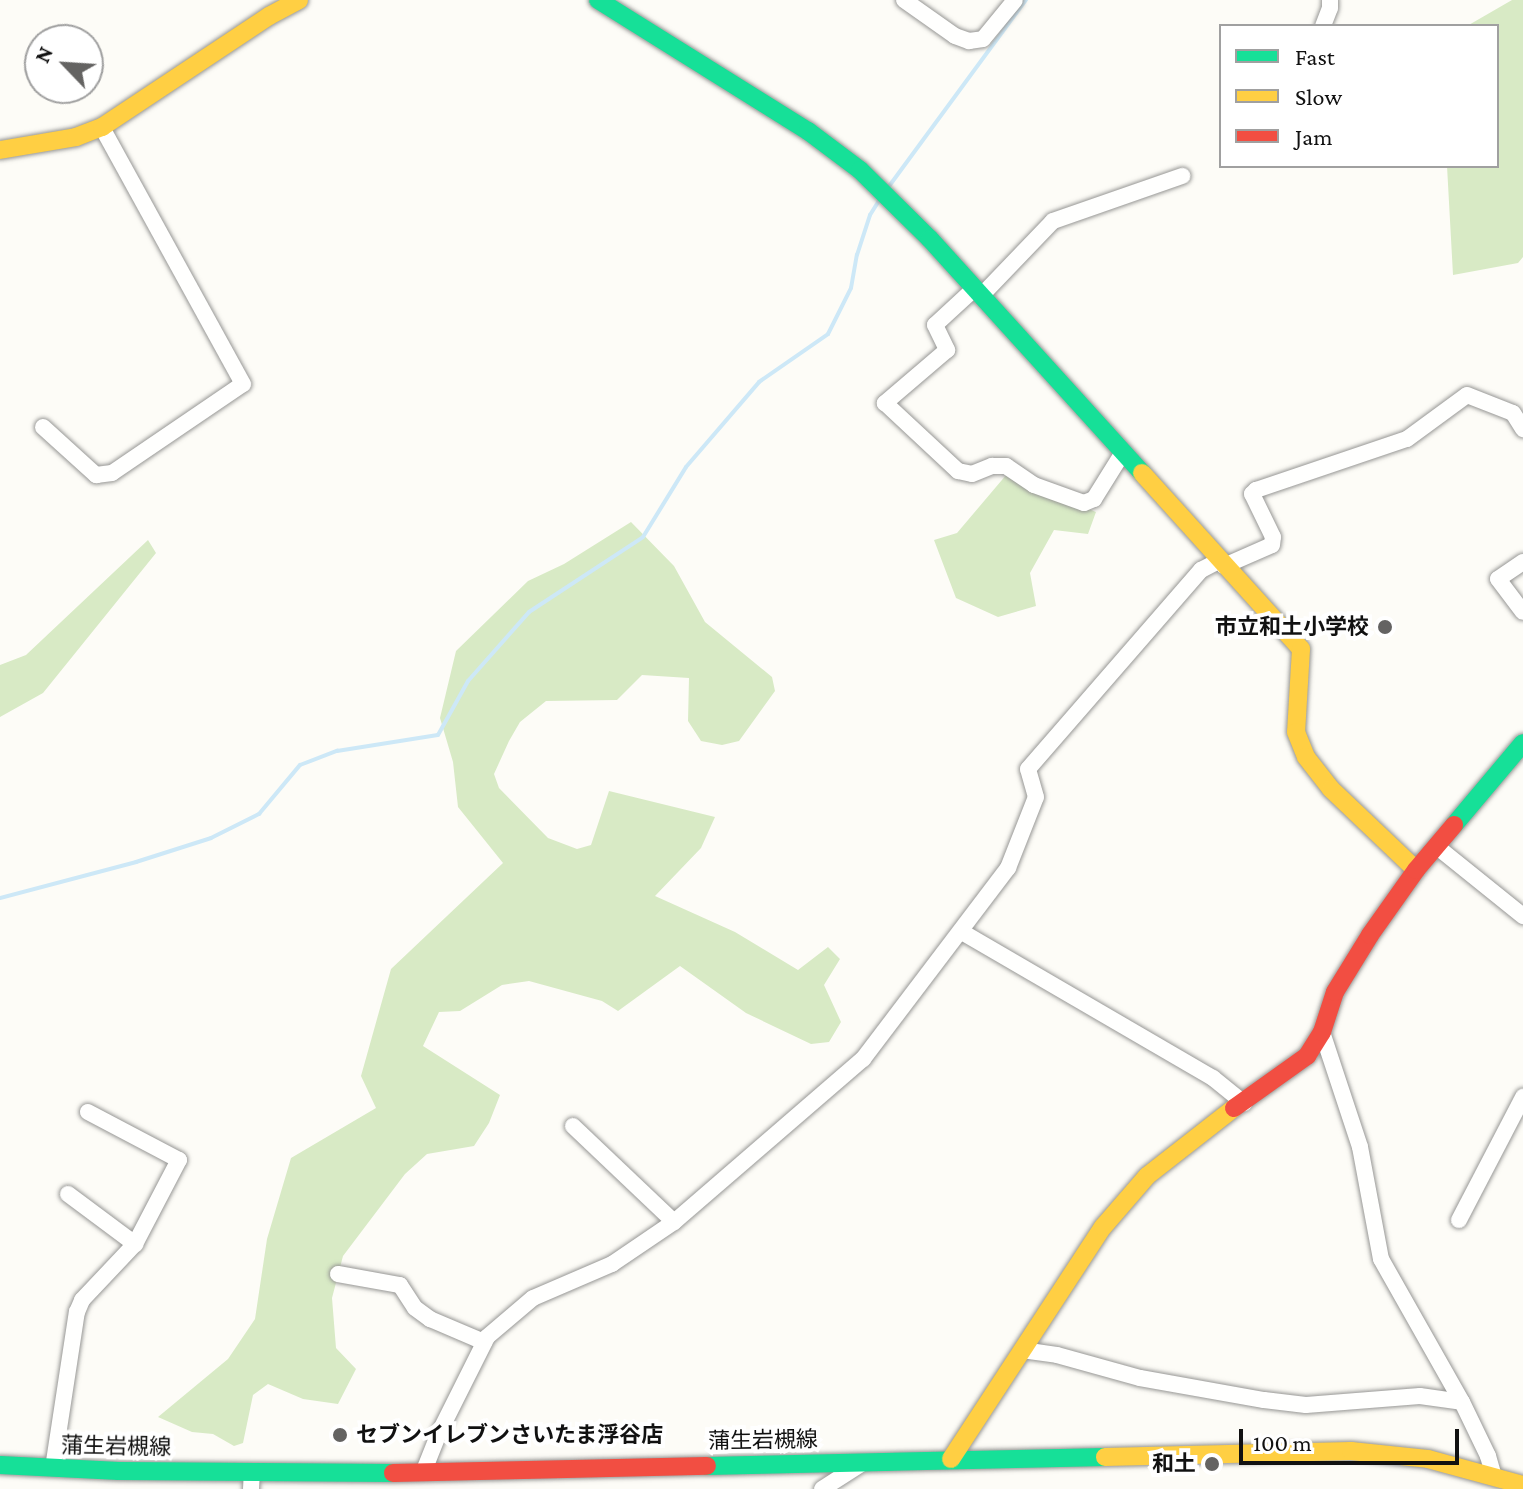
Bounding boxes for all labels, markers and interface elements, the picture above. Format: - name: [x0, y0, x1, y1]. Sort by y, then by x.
- north arrow: [24, 24, 104, 104]
- legend: [1219, 24, 1499, 168]
- text: N: [29, 42, 58, 67]
- text: Fast: [1295, 43, 1335, 70]
- text: Slow: [1295, 83, 1342, 110]
- text: Jam: [1295, 123, 1333, 150]
- place label: 市立和土小学校: [1215, 614, 1369, 640]
- marker: 市立和土小学校: [1376, 618, 1394, 636]
- scale bar: [1243, 1413, 1463, 1463]
- place label: セブンイレブンさいたま浮谷店: [356, 1422, 664, 1448]
- marker: セブンイレブンさいたま浮谷店: [331, 1426, 349, 1444]
- street label: 蒲生岩槻線: [708, 1426, 818, 1454]
- text: 100 m: [1253, 1429, 1312, 1456]
- street label: 蒲生岩槻線: [61, 1432, 171, 1460]
- place label: 和土: [1152, 1451, 1196, 1477]
- marker: 和土: [1203, 1455, 1221, 1473]

